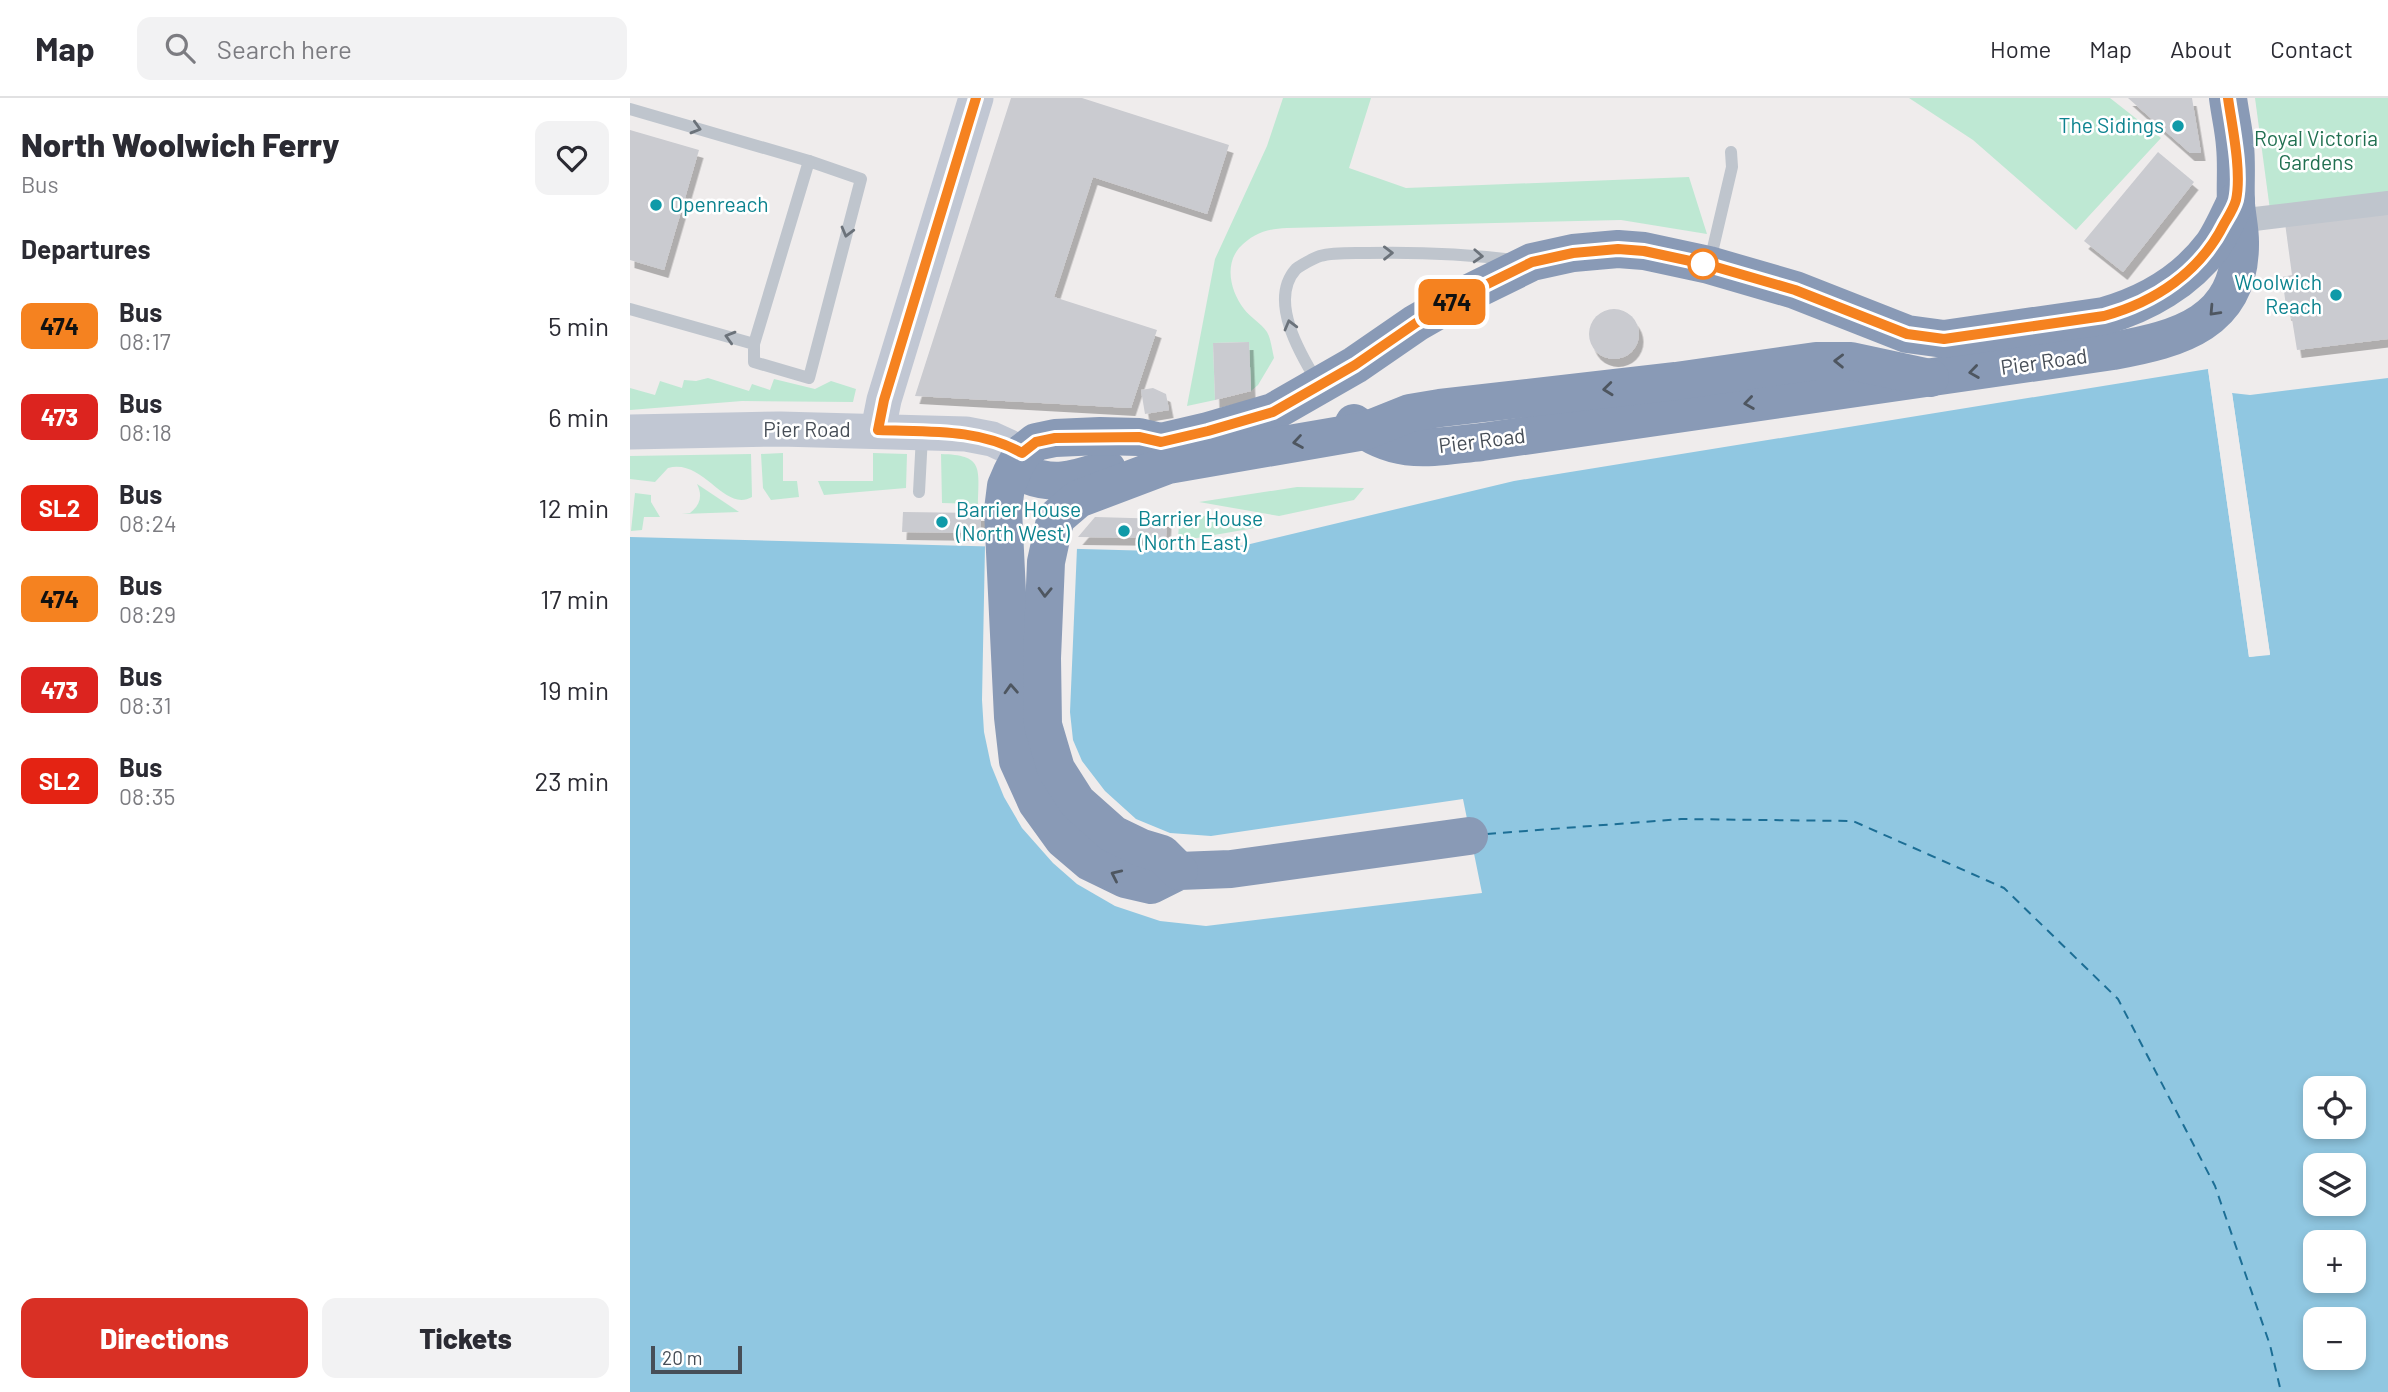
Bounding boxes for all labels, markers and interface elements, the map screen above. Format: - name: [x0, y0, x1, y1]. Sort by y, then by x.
- search box: [137, 17, 627, 80]
- text: Map: [35, 28, 95, 68]
- icon: search: [161, 29, 199, 67]
- text: Search here: [217, 33, 352, 64]
- text: Home: [1990, 34, 2051, 63]
- text: Map: [2089, 34, 2132, 63]
- text: About: [2170, 34, 2232, 63]
- text: Contact: [2270, 34, 2353, 63]
- place label: The Sidings: [2059, 112, 2164, 137]
- marker: The Sidings: [2170, 118, 2186, 134]
- one-way arrow: [689, 120, 701, 135]
- button: heart: [535, 121, 609, 195]
- text: North Woolwich Ferry: [21, 124, 340, 164]
- park label: Royal Victoria Gardens: [2254, 125, 2378, 174]
- text: Bus: [21, 170, 59, 198]
- place label: Openreach: [670, 191, 769, 216]
- marker: Openreach: [648, 197, 664, 213]
- one-way arrow: [841, 226, 855, 238]
- text: Departures: [21, 233, 151, 264]
- one-way arrow: [1383, 245, 1394, 260]
- one-way arrow: [1473, 248, 1484, 263]
- unlabelled marker: [1688, 249, 1718, 279]
- place label: Woolwich Reach: [2234, 269, 2322, 318]
- line badge: 474: [1412, 279, 1492, 325]
- text: 474: [1432, 287, 1472, 316]
- marker: Woolwich Reach: [2328, 287, 2344, 303]
- text: Bus: [119, 296, 162, 327]
- one-way arrow: [2210, 303, 2222, 316]
- text: 5 min: [548, 310, 609, 341]
- text: 474: [40, 311, 79, 340]
- one-way arrow: [1284, 320, 1299, 332]
- text: 08:17: [119, 327, 171, 355]
- one-way arrow: [724, 331, 736, 346]
- street label: Pier Road: [1999, 342, 2089, 379]
- one-way arrow: [1833, 353, 1843, 369]
- one-way arrow: [1968, 364, 1980, 379]
- one-way arrow: [1602, 381, 1613, 396]
- text: Bus: [119, 387, 162, 418]
- one-way arrow: [1743, 396, 1754, 411]
- text: 6 min: [548, 401, 609, 432]
- text: 473: [41, 402, 78, 431]
- street label: Pier Road: [763, 416, 851, 441]
- text: 08:18: [119, 418, 172, 446]
- street label: Pier Road: [1437, 422, 1527, 457]
- one-way arrow: [1292, 434, 1304, 449]
- text: Bus: [119, 478, 162, 509]
- text: 12 min: [539, 492, 609, 523]
- text: SL2: [39, 493, 80, 522]
- place label: Barrier House (North West): [955, 496, 1081, 545]
- place label: Barrier House (North East): [1137, 505, 1263, 554]
- text: 08:24: [119, 509, 177, 537]
- marker: Barrier House (North West): [934, 514, 950, 530]
- marker: Barrier House (North East): [1116, 523, 1132, 539]
- text: Bus: [119, 569, 162, 600]
- text: 17 min: [540, 583, 609, 614]
- text: 474: [40, 584, 79, 613]
- one-way arrow: [1037, 587, 1052, 598]
- text: 08:29: [119, 600, 176, 628]
- text: Bus: [119, 660, 162, 691]
- text: 19 min: [539, 674, 609, 705]
- text: 473: [41, 675, 78, 704]
- one-way arrow: [1004, 683, 1019, 694]
- text: 08:31: [119, 691, 172, 719]
- text: Bus: [119, 751, 162, 782]
- text: 23 min: [534, 765, 609, 796]
- text: SL2: [39, 766, 80, 795]
- text: 08:35: [119, 782, 175, 810]
- one-way arrow: [1111, 869, 1123, 883]
- map controls: [2303, 1076, 2366, 1370]
- button: locate: [2303, 1076, 2366, 1139]
- button: layers: [2303, 1153, 2366, 1216]
- button: +: [2303, 1230, 2366, 1293]
- button: Directions: [21, 1298, 308, 1378]
- button: Tickets: [322, 1298, 609, 1378]
- button: −: [2303, 1307, 2366, 1370]
- scale bar: [651, 1343, 742, 1375]
- text: 20 m: [662, 1346, 702, 1369]

